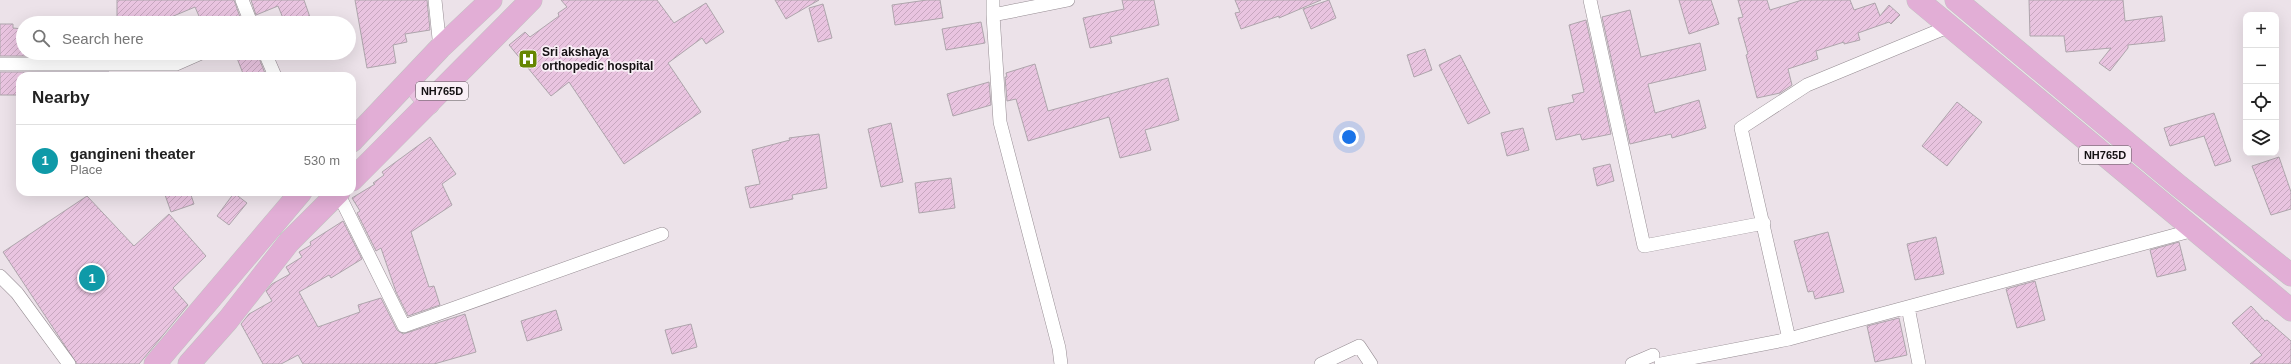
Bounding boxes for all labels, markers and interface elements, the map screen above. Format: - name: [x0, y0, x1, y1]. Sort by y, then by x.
- map controls: [2243, 12, 2279, 156]
- button: +: [2243, 12, 2279, 48]
- search box: [16, 16, 356, 60]
- icon: search: [30, 27, 52, 49]
- text: Search here: [62, 30, 144, 47]
- place label: Sri akshaya orthopedic hospital: [542, 45, 653, 73]
- hospital icon: Sri akshaya orthopedic hospital: [517, 48, 539, 70]
- button: −: [2243, 48, 2279, 84]
- road number: NH765D: [416, 82, 468, 100]
- button: locate: [2243, 84, 2279, 120]
- text: Nearby: [32, 88, 90, 107]
- button: layers: [2243, 120, 2279, 156]
- your location: [1339, 127, 1359, 147]
- text: gangineni theater: [70, 145, 195, 162]
- road number: NH765D: [2079, 146, 2131, 164]
- text: 1: [41, 153, 49, 168]
- text: 530 m: [304, 153, 340, 168]
- text: Place: [70, 162, 103, 177]
- pin: 1: [79, 263, 105, 293]

